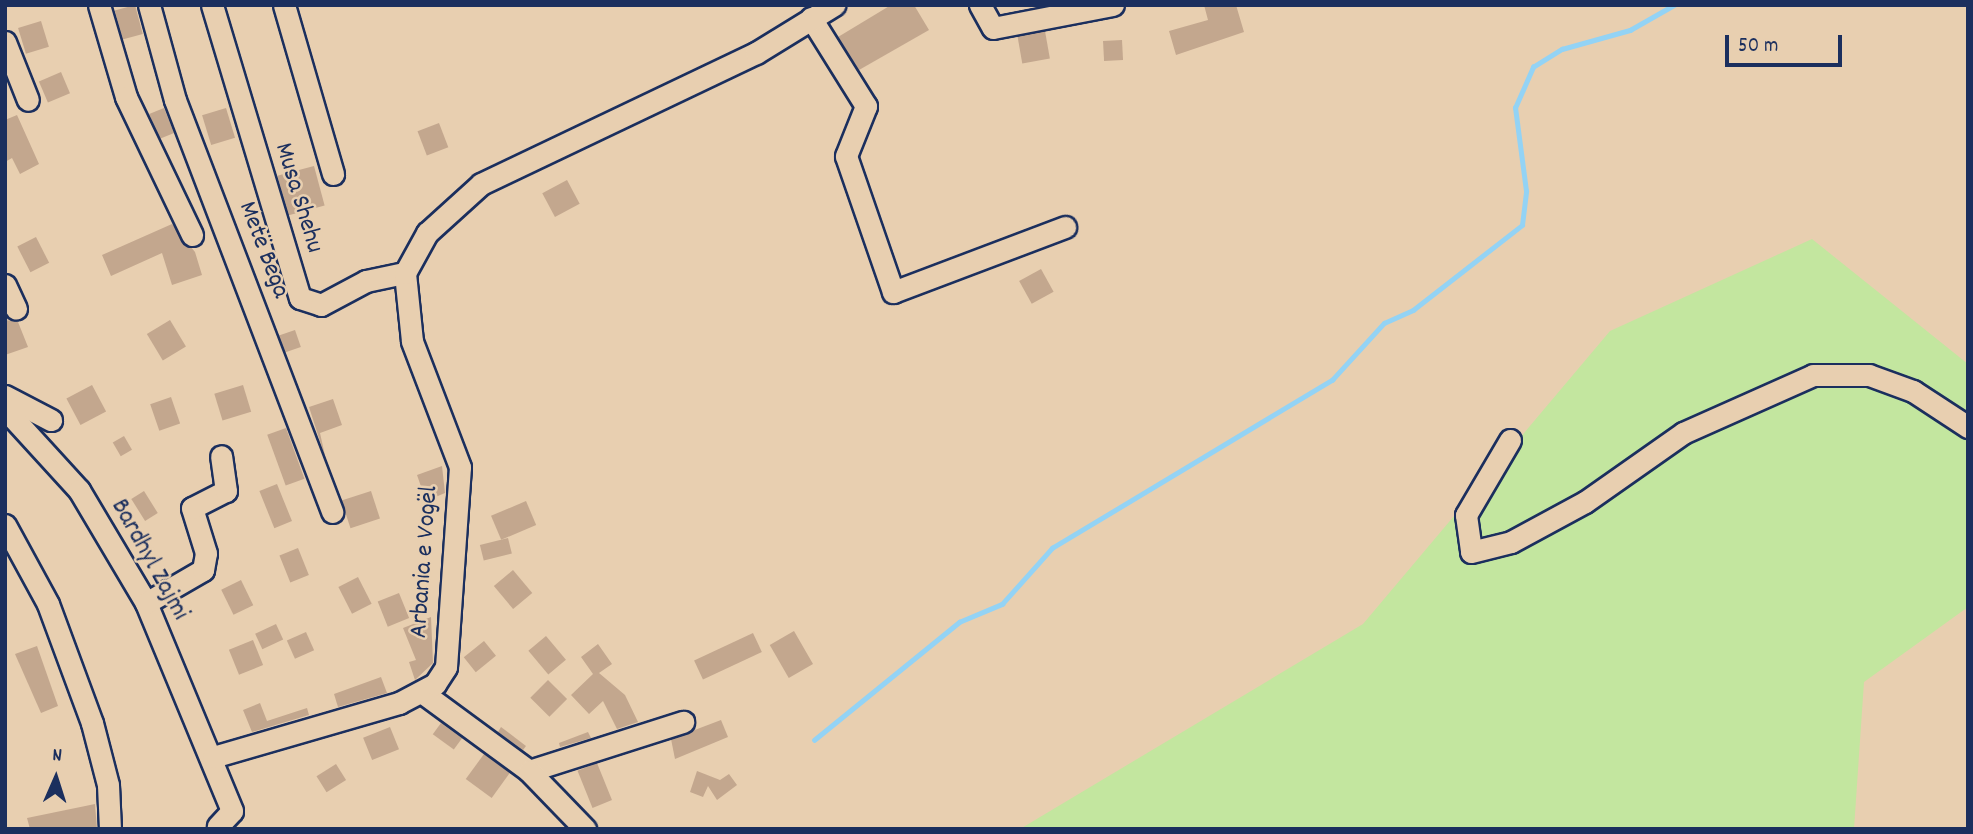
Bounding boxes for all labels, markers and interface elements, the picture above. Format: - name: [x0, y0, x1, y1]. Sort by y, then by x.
- scale bar: [1728, 21, 1845, 65]
- text: 50 m: [1738, 32, 1778, 62]
- street label: Musa Shehu: [266, 139, 330, 257]
- street label: Metë Bega: [230, 197, 296, 303]
- street label: Arbania e Vogël: [404, 485, 446, 639]
- street label: Bardhyl Zajmi: [103, 494, 195, 626]
- north arrow: [21, 743, 91, 813]
- text: N: [52, 743, 63, 770]

